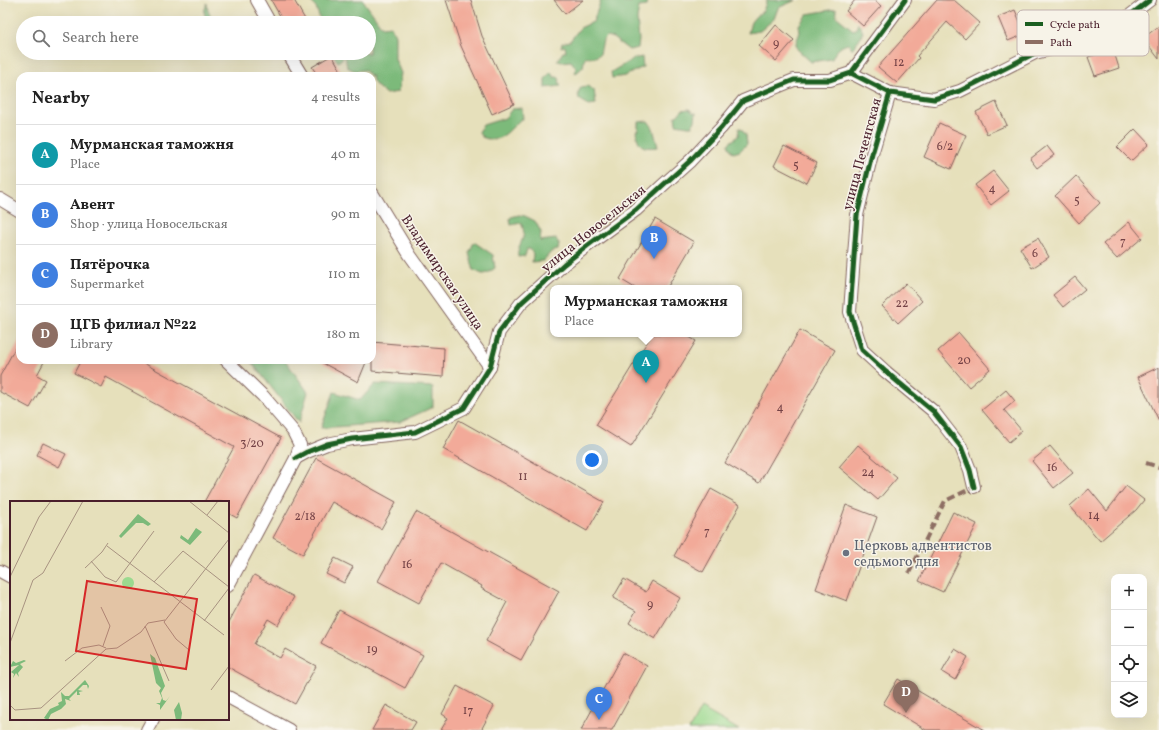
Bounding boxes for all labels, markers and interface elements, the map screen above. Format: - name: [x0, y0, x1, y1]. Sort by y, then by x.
- legend: [1017, 10, 1149, 56]
- search box: [16, 16, 376, 60]
- text: Cycle path: [1050, 18, 1100, 33]
- icon: search: [30, 27, 52, 49]
- text: Search here: [62, 28, 139, 49]
- house number: 9: [773, 36, 779, 52]
- text: Path: [1050, 36, 1073, 51]
- house number: 12: [893, 55, 905, 71]
- text: Nearby: [32, 87, 90, 110]
- text: 4 results: [311, 89, 360, 107]
- street label: улица Печенгская: [838, 96, 887, 213]
- text: Мурманская таможня: [70, 135, 234, 156]
- house number: 6/2: [937, 139, 953, 155]
- text: A: [40, 146, 50, 164]
- text: 40 m: [331, 146, 360, 164]
- text: Place: [70, 156, 100, 174]
- house number: 5: [793, 158, 799, 174]
- street label: улица Новосельская: [538, 181, 650, 277]
- house number: 4: [988, 181, 996, 197]
- house number: 5: [1074, 193, 1080, 209]
- text: Авент: [70, 195, 115, 216]
- text: B: [41, 206, 49, 224]
- text: 90 m: [331, 206, 360, 224]
- street label: Владимирская улица: [396, 211, 487, 334]
- text: Shop · улица Новосельская: [70, 216, 227, 234]
- pin: B: [641, 226, 667, 259]
- house number: 7: [1120, 234, 1126, 250]
- house number: 6: [1032, 246, 1038, 262]
- text: Пятёрочка: [70, 255, 150, 276]
- text: C: [41, 266, 49, 284]
- text: 110 m: [328, 266, 360, 284]
- text: Supermarket: [70, 276, 145, 294]
- popup: [550, 285, 742, 337]
- text: Мурманская таможня: [564, 292, 728, 313]
- house number: 22: [896, 296, 908, 312]
- text: Place: [564, 313, 594, 331]
- text: ЦГБ филиал №22: [70, 315, 197, 336]
- text: D: [40, 326, 50, 344]
- text: 180 m: [326, 326, 360, 344]
- text: Library: [70, 336, 113, 354]
- pin: A: [633, 350, 659, 383]
- house number: 20: [957, 353, 971, 369]
- house number: 4: [776, 400, 784, 416]
- house number: 3/20: [240, 436, 264, 452]
- your location: [582, 450, 602, 470]
- house number: 16: [1047, 460, 1057, 476]
- house number: 24: [861, 465, 875, 481]
- house number: 11: [518, 469, 528, 485]
- inset map: [10, 501, 229, 720]
- house number: 14: [1088, 508, 1100, 524]
- house number: 2/18: [294, 509, 316, 525]
- house number: 7: [704, 524, 710, 540]
- place label: Церковь адвентистов седьмого дня: [854, 537, 992, 572]
- marker: Церковь адвентистов седьмого дня: [841, 548, 851, 558]
- house number: 16: [402, 557, 412, 573]
- map controls: [1111, 574, 1147, 718]
- button: +: [1111, 574, 1147, 610]
- house number: 9: [647, 597, 653, 613]
- button: −: [1111, 610, 1147, 646]
- house number: 19: [367, 642, 377, 658]
- button: locate: [1111, 646, 1147, 682]
- pin: D: [893, 680, 919, 713]
- button: layers: [1111, 682, 1147, 718]
- pin: C: [586, 687, 612, 720]
- house number: 17: [463, 703, 473, 719]

